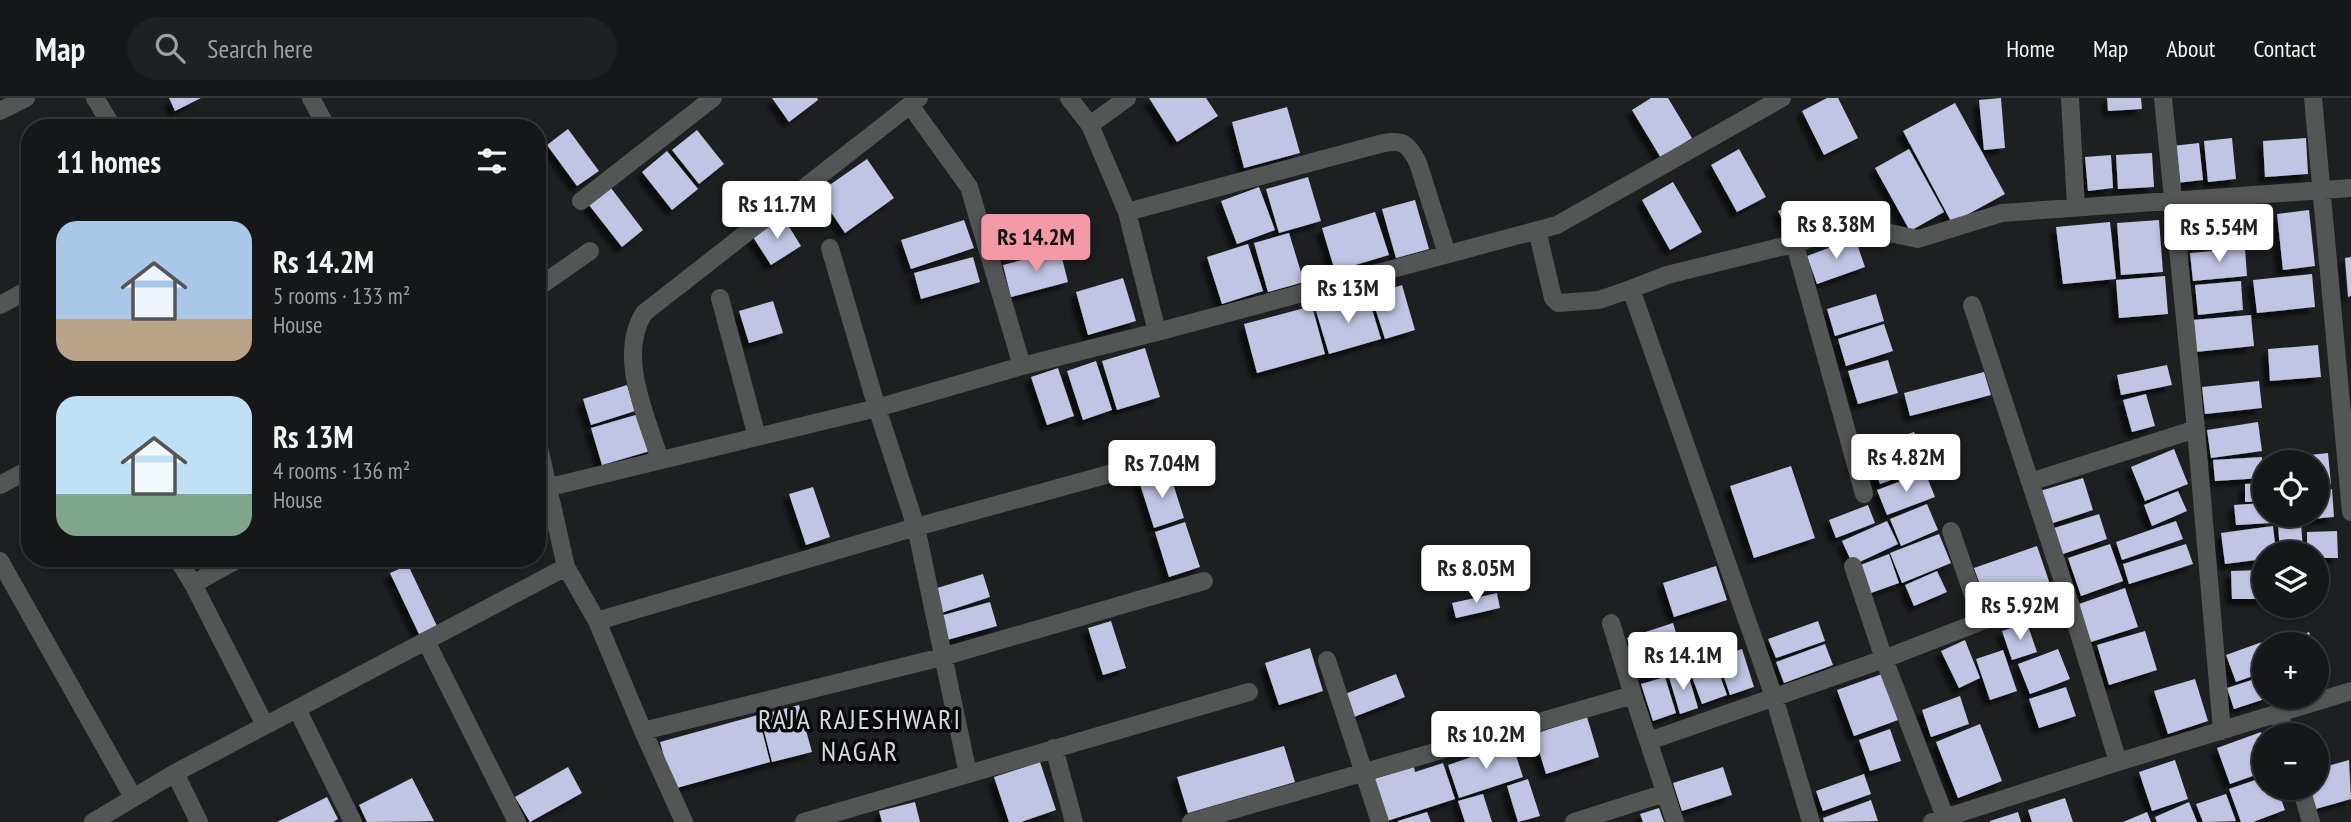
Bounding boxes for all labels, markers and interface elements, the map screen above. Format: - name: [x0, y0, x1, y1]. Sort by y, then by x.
- search box: [127, 17, 617, 80]
- text: Map: [35, 27, 85, 70]
- icon: search: [151, 29, 189, 67]
- text: Search here: [207, 32, 313, 65]
- text: Home: [2006, 33, 2055, 64]
- text: Map: [2093, 33, 2128, 64]
- text: About: [2166, 33, 2215, 64]
- text: Contact: [2253, 33, 2316, 64]
- text: 11 homes: [56, 142, 161, 181]
- icon: filters: [473, 142, 511, 180]
- pin: Rs 11.7M: [705, 181, 849, 241]
- text: Rs 11.7M: [738, 189, 816, 218]
- pin: Rs 8.38M: [1764, 202, 1908, 261]
- pin: Rs 5.54M: [2147, 204, 2291, 264]
- text: Rs 8.38M: [1797, 209, 1875, 238]
- text: Rs 5.54M: [2180, 212, 2258, 241]
- pin: Rs 14.2M: [964, 214, 1108, 274]
- text: Rs 14.2M: [997, 222, 1075, 251]
- text: Rs 14.2M: [273, 242, 374, 281]
- icon: home: [112, 249, 196, 333]
- pin: Rs 13M: [1291, 266, 1405, 325]
- text: Rs 13M: [1317, 273, 1379, 302]
- text: 5 rooms · 133 m²: [273, 281, 410, 310]
- text: House: [273, 310, 323, 339]
- text: Rs 13M: [273, 417, 353, 456]
- icon: home: [112, 424, 196, 508]
- pin: Rs 4.82M: [1834, 434, 1978, 494]
- pin: Rs 7.04M: [1090, 440, 1234, 500]
- text: Rs 4.82M: [1867, 442, 1945, 471]
- text: Rs 7.04M: [1124, 448, 1200, 477]
- map controls: [2252, 450, 2329, 800]
- button: locate: [2252, 450, 2329, 527]
- text: 4 rooms · 136 m²: [273, 456, 410, 485]
- text: House: [273, 485, 323, 514]
- button: layers: [2252, 541, 2329, 618]
- pin: Rs 8.05M: [1404, 546, 1548, 605]
- text: Rs 8.05M: [1437, 553, 1515, 582]
- pin: Rs 5.92M: [1948, 582, 2092, 642]
- text: Rs 5.92M: [1981, 590, 2059, 619]
- pin: Rs 14.1M: [1611, 632, 1755, 692]
- button: +: [2252, 632, 2329, 709]
- text: Rs 14.1M: [1644, 640, 1722, 669]
- district label: RAJA RAJESHWARI NAGAR: [758, 700, 962, 769]
- pin: Rs 10.2M: [1414, 712, 1558, 771]
- text: Rs 10.2M: [1447, 719, 1525, 748]
- button: −: [2252, 723, 2329, 800]

